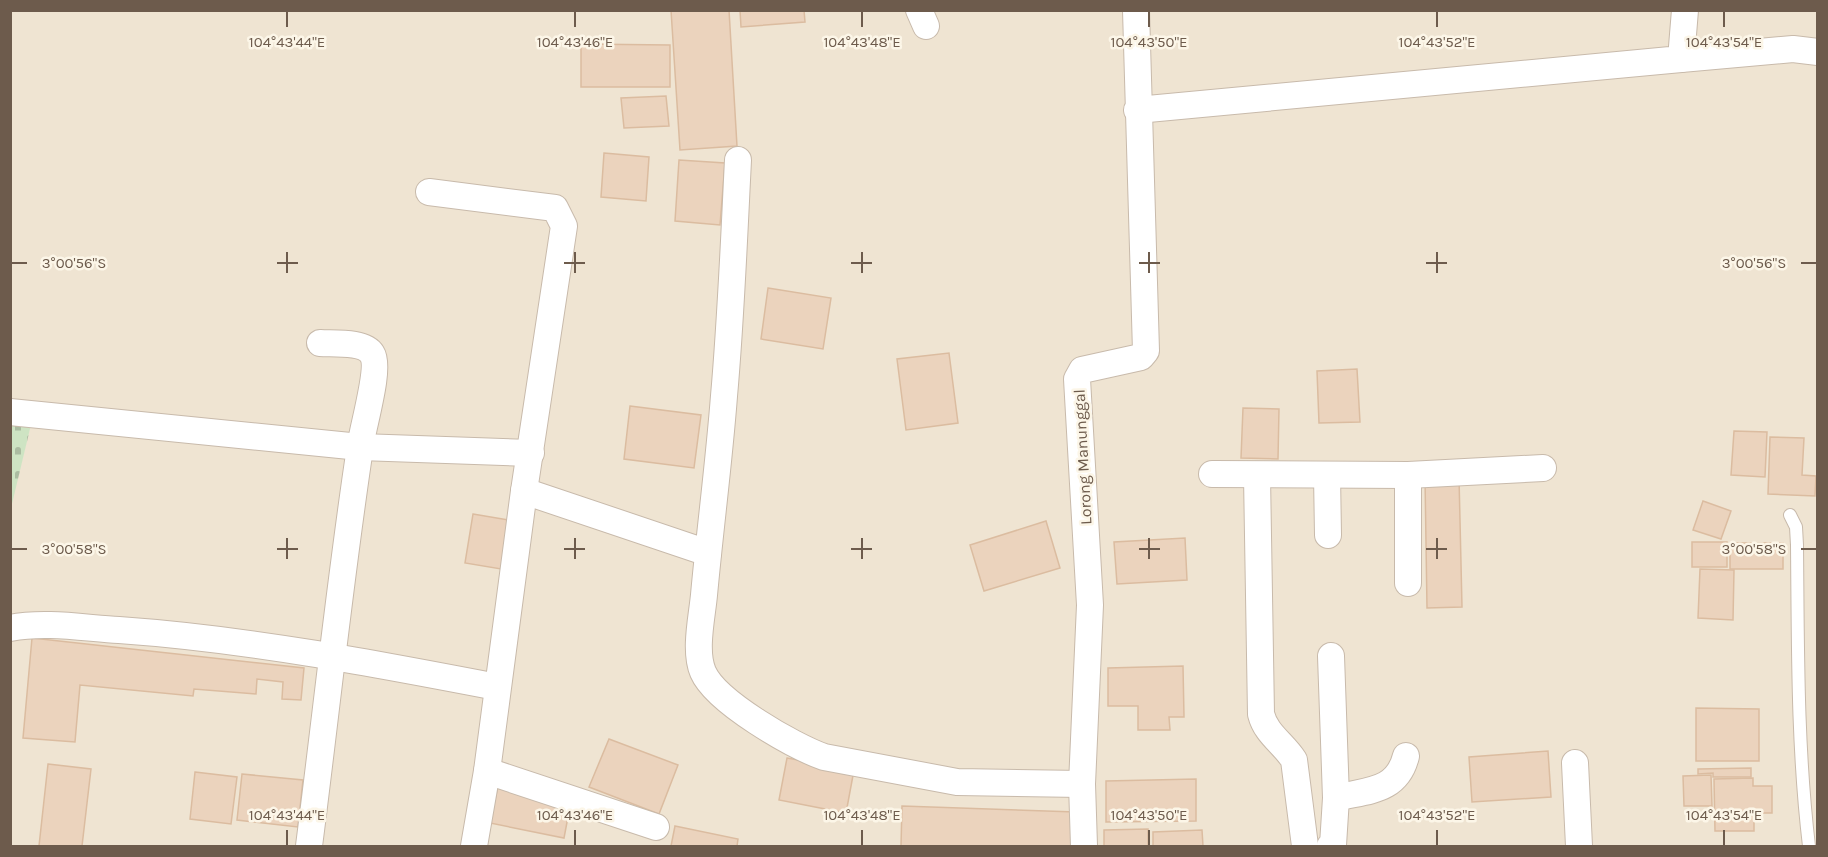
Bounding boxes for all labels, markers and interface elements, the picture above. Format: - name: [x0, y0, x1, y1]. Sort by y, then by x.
- text: 104°43'44"E: [249, 33, 325, 51]
- text: 104°43'46"E: [537, 33, 613, 51]
- text: 104°43'48"E: [823, 33, 901, 51]
- text: 104°43'50"E: [1111, 33, 1187, 51]
- text: 104°43'52"E: [1399, 33, 1475, 51]
- text: 104°43'54"E: [1686, 33, 1762, 51]
- text: 3°00'56"S: [42, 254, 106, 272]
- text: 3°00'56"S: [1722, 254, 1786, 272]
- street label: Lorong Manunggal: [1069, 389, 1096, 525]
- text: 3°00'58"S: [41, 540, 107, 558]
- text: 3°00'58"S: [1721, 540, 1787, 558]
- text: 104°43'44"E: [249, 806, 325, 824]
- text: 104°43'46"E: [537, 806, 613, 824]
- text: 104°43'48"E: [823, 806, 901, 824]
- text: 104°43'50"E: [1111, 806, 1187, 824]
- text: 104°43'52"E: [1399, 806, 1475, 824]
- text: 104°43'54"E: [1686, 806, 1762, 824]

